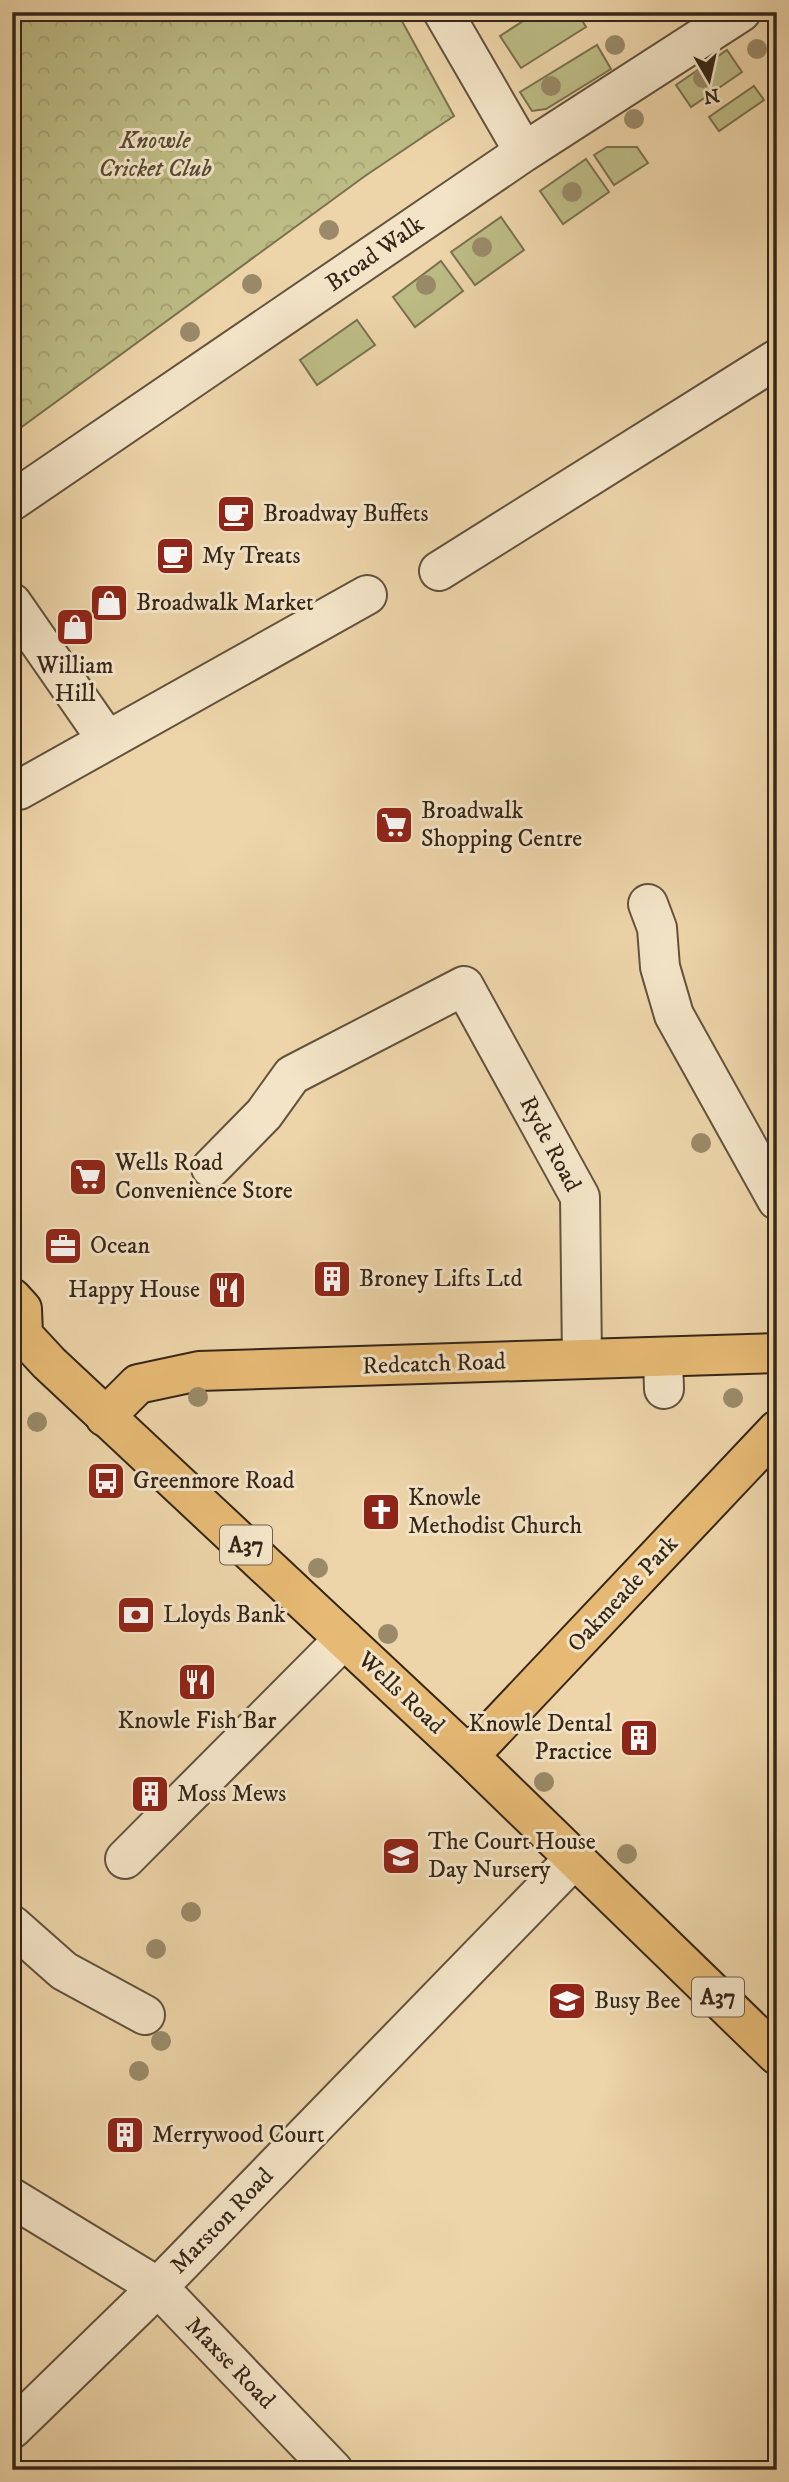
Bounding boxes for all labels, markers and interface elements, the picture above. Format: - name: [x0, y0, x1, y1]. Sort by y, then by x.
- north arrow: [674, 46, 744, 116]
- text: N: [702, 83, 721, 108]
- park label: Knowle Cricket Club: [98, 126, 212, 184]
- street label: Broad Walk: [320, 209, 430, 299]
- cafe icon: Broadway Buffets: [215, 493, 257, 535]
- place label: Broadway Buffets: [263, 499, 428, 529]
- cafe icon: My Treats: [154, 535, 196, 577]
- place label: My Treats: [202, 541, 300, 571]
- shop icon: Broadwalk Market: [88, 582, 130, 624]
- place label: Broadwalk Market: [136, 588, 314, 618]
- shop icon: William Hill: [54, 606, 96, 648]
- place label: William Hill: [36, 651, 113, 709]
- place label: Broadwalk Shopping Centre: [421, 796, 582, 854]
- supermarket icon: Broadwalk Shopping Centre: [373, 804, 415, 846]
- street label: Ryde Road: [512, 1091, 588, 1197]
- place label: Wells Road Convenience Store: [114, 1148, 293, 1206]
- supermarket icon: Wells Road Convenience Store: [67, 1156, 109, 1198]
- office icon: Ocean: [42, 1225, 84, 1267]
- place label: Ocean: [90, 1231, 150, 1261]
- building icon: Broney Lifts Ltd: [311, 1258, 353, 1300]
- place label: Broney Lifts Ltd: [359, 1264, 523, 1294]
- restaurant icon: Happy House: [206, 1269, 248, 1311]
- place label: Happy House: [68, 1275, 200, 1305]
- street label: Redcatch Road: [362, 1347, 506, 1381]
- bus stop icon: Greenmore Road: [85, 1460, 127, 1502]
- place label: Greenmore Road: [133, 1466, 294, 1496]
- place label: Knowle Methodist Church: [408, 1483, 583, 1541]
- church icon: Knowle Methodist Church: [360, 1491, 402, 1533]
- road number: A37: [220, 1526, 272, 1564]
- street label: Oakmeade Park: [561, 1529, 685, 1659]
- bank icon: Lloyds Bank: [115, 1594, 157, 1636]
- place label: Lloyds Bank: [163, 1600, 286, 1630]
- street label: Wells Road: [351, 1645, 451, 1741]
- restaurant icon: Knowle Fish Bar: [176, 1661, 218, 1703]
- place label: Knowle Fish Bar: [117, 1706, 277, 1736]
- place label: Knowle Dental Practice: [469, 1709, 613, 1767]
- building icon: Knowle Dental Practice: [618, 1717, 660, 1759]
- building icon: Moss Mews: [129, 1773, 171, 1815]
- place label: Moss Mews: [177, 1779, 286, 1809]
- place label: The Court House Day Nursery: [428, 1827, 596, 1885]
- school or university icon: The Court House Day Nursery: [380, 1835, 422, 1877]
- road number: A37: [692, 1978, 744, 2016]
- school or university icon: Busy Bee: [546, 1980, 588, 2022]
- place label: Busy Bee: [594, 1986, 680, 2016]
- building icon: Merrywood Court: [104, 2114, 146, 2156]
- place label: Merrywood Court: [152, 2120, 325, 2150]
- street label: Marston Road: [164, 2162, 280, 2280]
- street label: Maxse Road: [179, 2311, 281, 2415]

